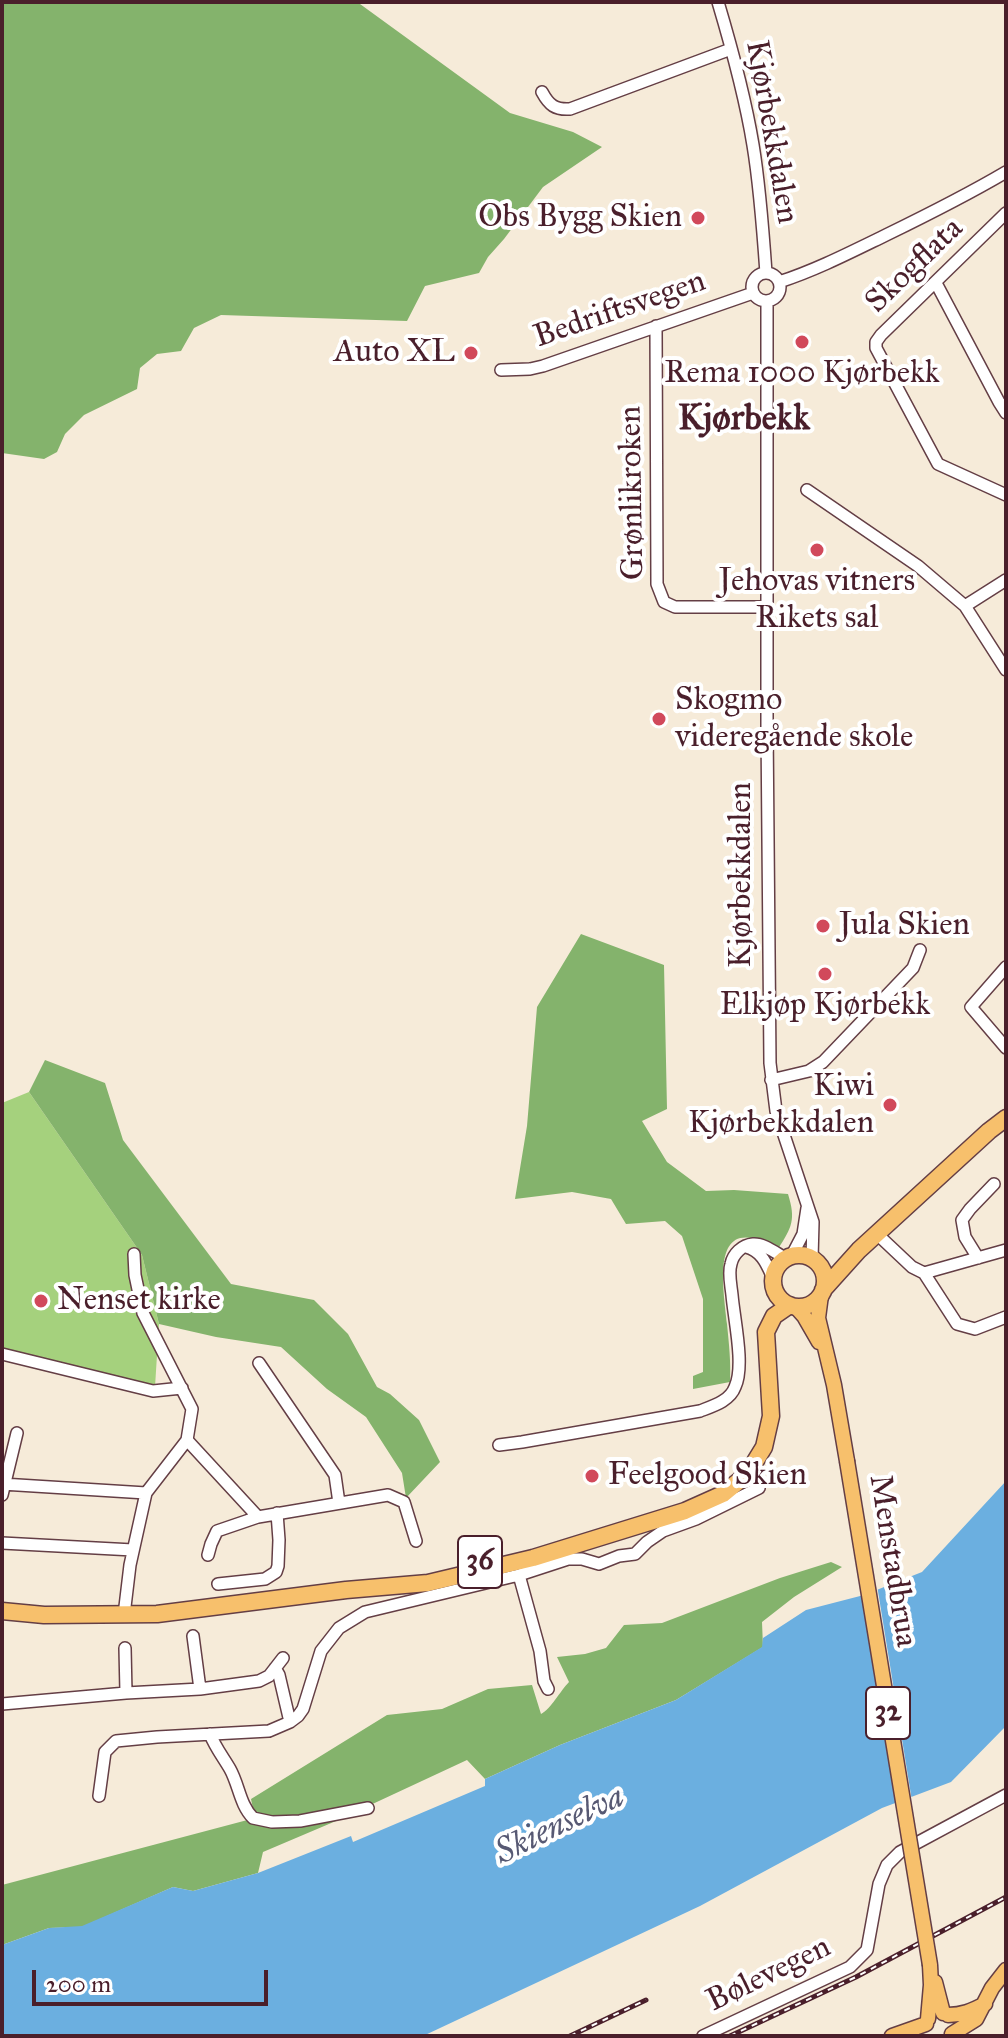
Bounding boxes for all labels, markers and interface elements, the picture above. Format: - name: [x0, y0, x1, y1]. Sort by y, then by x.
- street label: Kjørbekkdalen: [736, 37, 806, 227]
- place label: Obs Bygg Skien: [478, 199, 682, 237]
- marker: Obs Bygg Skien: [689, 209, 707, 227]
- street label: Skogflata: [858, 210, 972, 322]
- street label: Bedriftsvegen: [529, 263, 711, 357]
- marker: Rema 1000 Kjørbekk: [793, 333, 811, 351]
- place label: Auto XL: [334, 334, 455, 372]
- marker: Auto XL: [462, 344, 480, 362]
- place label: Rema 1000 Kjørbekk: [664, 355, 940, 393]
- district label: Kjørbekk: [678, 398, 810, 442]
- street label: Grønlikroken: [612, 405, 654, 581]
- marker: Jehovas vitners Rikets sal: [808, 541, 826, 559]
- place label: Jehovas vitners Rikets sal: [719, 563, 915, 638]
- place label: Skogmo videregående skole: [675, 682, 913, 757]
- marker: Skogmo videregående skole: [650, 710, 668, 728]
- street label: Kjørbekkdalen: [723, 782, 761, 968]
- place label: Jula Skien: [839, 907, 970, 945]
- marker: Jula Skien: [814, 917, 832, 935]
- marker: Elkjøp Kjørbekk: [816, 965, 834, 983]
- place label: Elkjøp Kjørbekk: [720, 987, 930, 1025]
- place label: Kiwi Kjørbekkdalen: [688, 1068, 874, 1143]
- marker: Kiwi Kjørbekkdalen: [881, 1096, 899, 1114]
- place label: Nenset kirke: [57, 1282, 221, 1320]
- marker: Nenset kirke: [32, 1292, 50, 1310]
- place label: Feelgood Skien: [608, 1457, 807, 1495]
- marker: Feelgood Skien: [583, 1467, 601, 1485]
- street label: Menstadbrua: [859, 1472, 925, 1650]
- road number: 36: [458, 1536, 502, 1588]
- road number: 32: [866, 1687, 910, 1739]
- water label: Skienselva: [489, 1777, 631, 1875]
- street label: Bølevegen: [701, 1929, 837, 2021]
- scale bar: [36, 1954, 272, 2004]
- text: 200 m: [46, 1969, 111, 1999]

